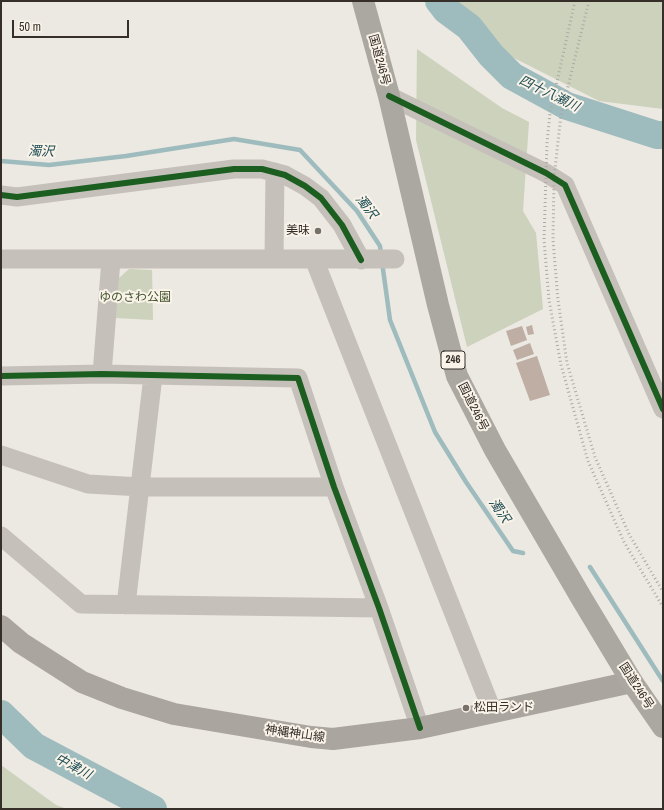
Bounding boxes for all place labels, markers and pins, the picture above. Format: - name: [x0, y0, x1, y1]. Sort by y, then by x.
- place label: 美味: [286, 224, 310, 238]
- marker: 美味: [313, 226, 323, 236]
- place label: 松田ランド: [474, 701, 534, 715]
- marker: 松田ランド: [461, 703, 471, 713]

